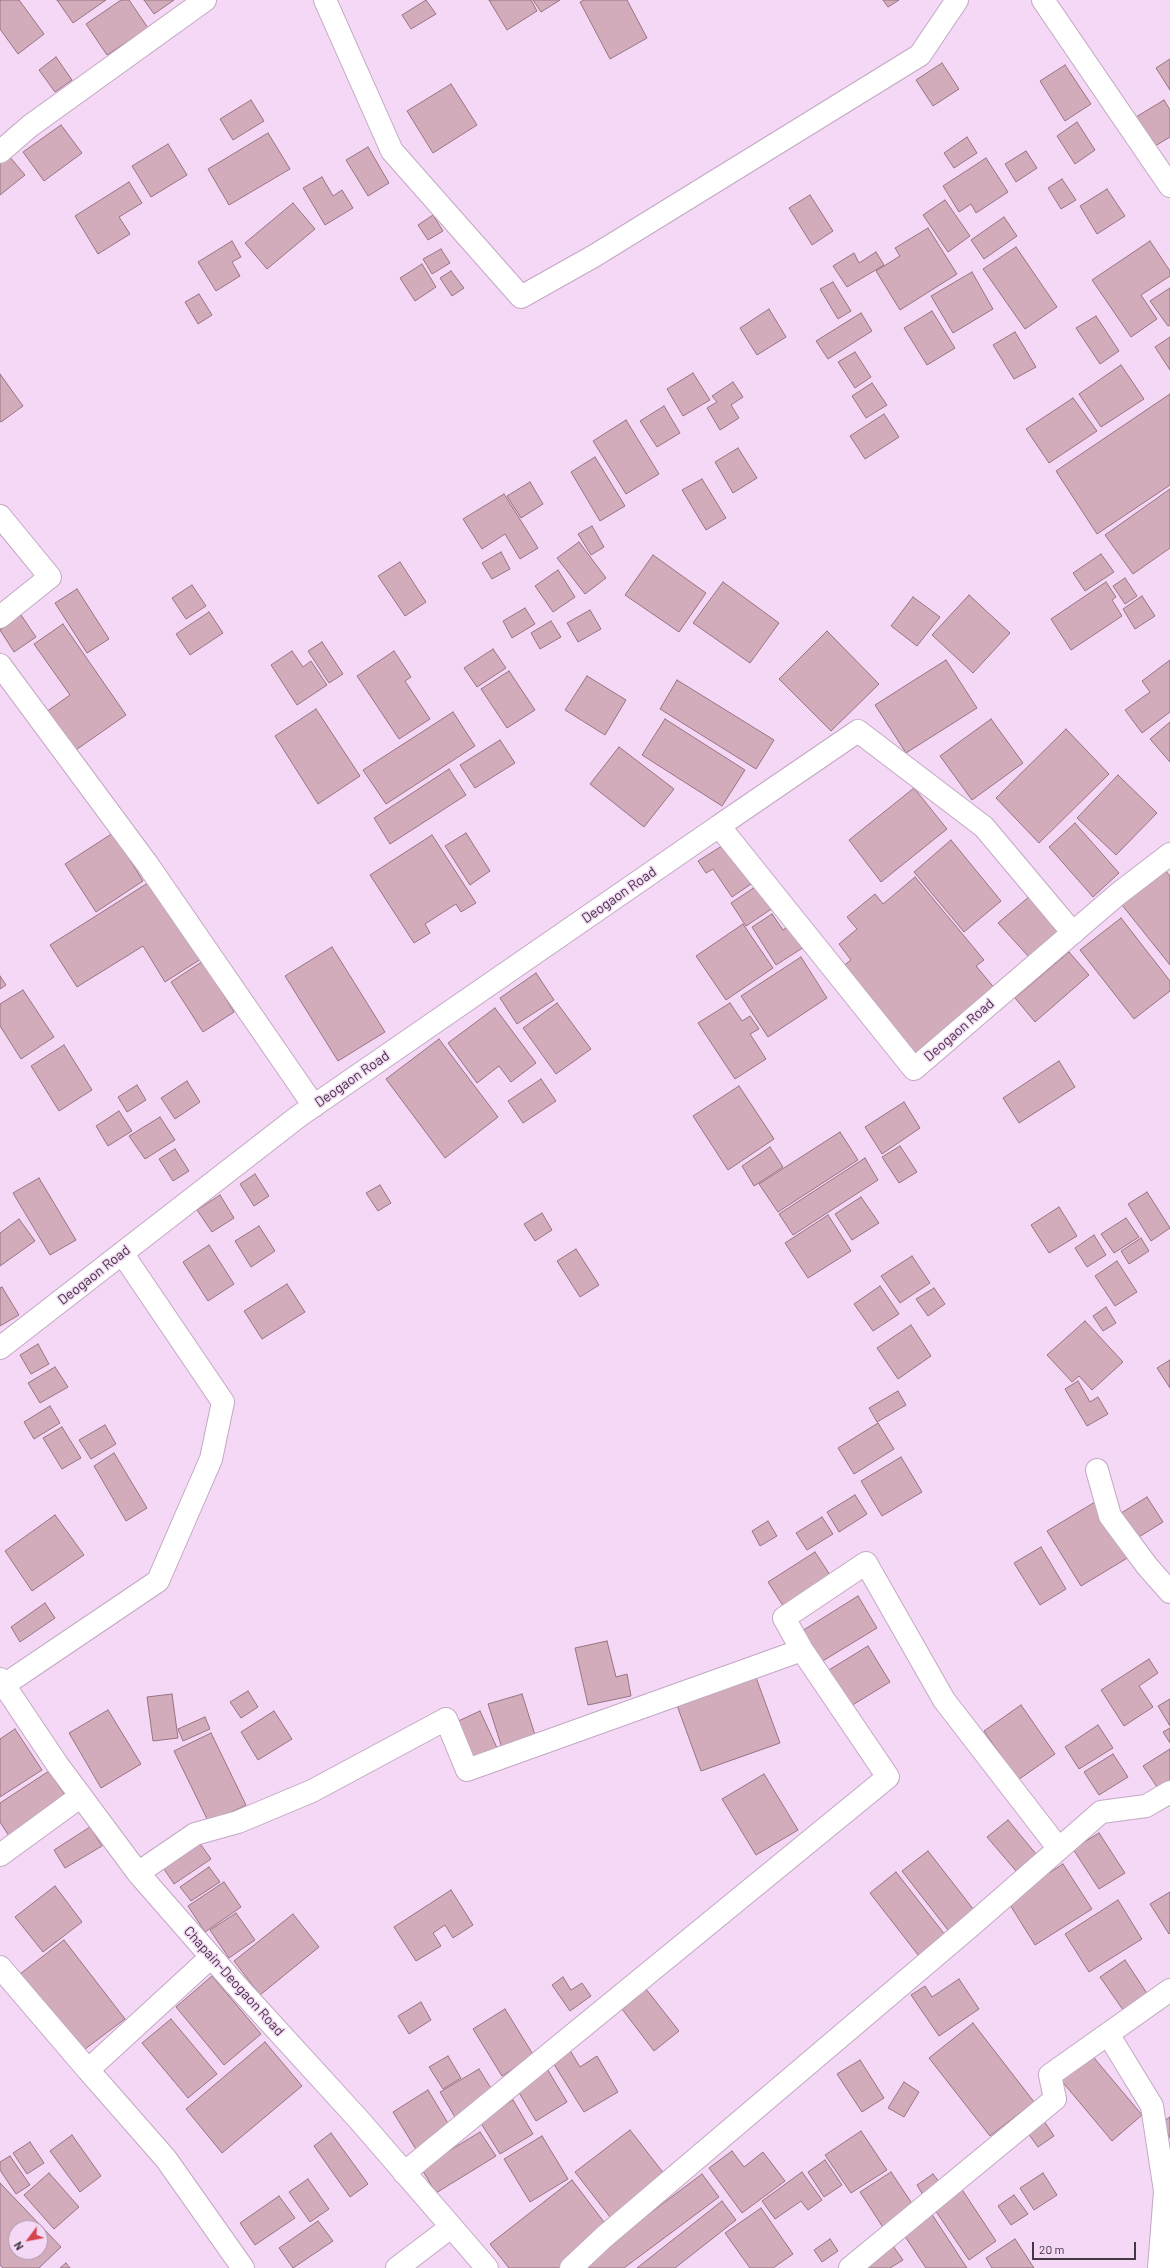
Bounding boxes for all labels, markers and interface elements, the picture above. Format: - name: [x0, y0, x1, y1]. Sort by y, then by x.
- street label: Deogaon Road: [578, 863, 660, 927]
- street label: Deogaon Road: [921, 995, 997, 1065]
- street label: Deogaon Road: [311, 1047, 393, 1111]
- street label: Deogaon Road: [54, 1242, 134, 1308]
- street label: Chapain-Deogaon Road: [180, 1923, 288, 2039]
- north arrow: [8, 2220, 48, 2260]
- scale bar: [1034, 2234, 1138, 2260]
- text: N: [11, 2240, 26, 2253]
- text: 20 m: [1039, 2242, 1065, 2256]

